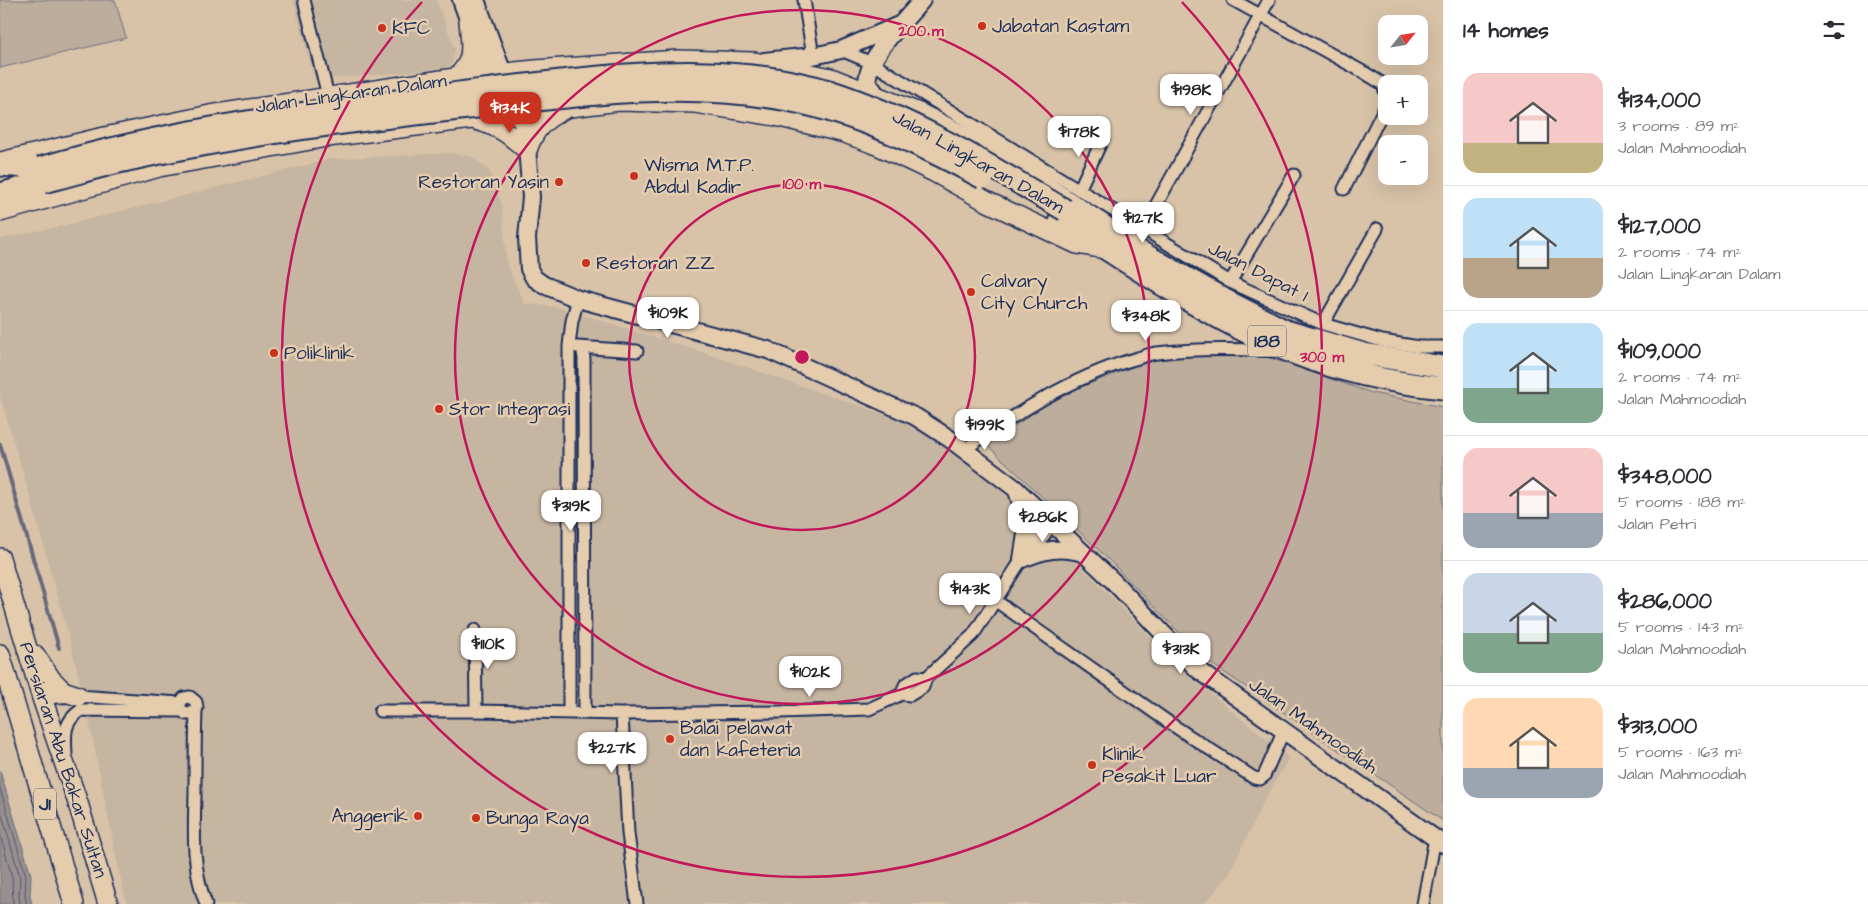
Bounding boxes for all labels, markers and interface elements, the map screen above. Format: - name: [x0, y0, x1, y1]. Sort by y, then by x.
- place label: Jabatan Kastam: [992, 13, 1130, 40]
- place label: KFC: [392, 15, 431, 42]
- north arrow: [1378, 15, 1428, 65]
- map controls: [1378, 15, 1428, 185]
- text: 14 homes: [1463, 16, 1549, 45]
- icon: filters: [1820, 16, 1848, 44]
- marker: Jabatan Kastam: [976, 20, 988, 32]
- text: 200 m: [897, 21, 944, 42]
- marker: KFC: [376, 22, 388, 34]
- street label: Jalan Lingkaran Dalam: [254, 67, 449, 122]
- pin: $198K: [1156, 74, 1226, 116]
- button: +: [1378, 75, 1428, 125]
- text: $198K: [1171, 79, 1211, 101]
- text: $134,000: [1618, 86, 1701, 115]
- pin: $134K: [475, 92, 545, 134]
- icon: home: [1503, 93, 1563, 153]
- text: $134K: [490, 97, 530, 119]
- street label: Jalan Lingkaran Dalam: [887, 103, 1069, 222]
- text: 3 rooms · 89 m²: [1618, 115, 1739, 137]
- pin: $178K: [1044, 116, 1114, 158]
- text: $178K: [1059, 121, 1099, 143]
- button: −: [1378, 135, 1428, 185]
- text: Jalan Mahmoodiah: [1618, 137, 1746, 159]
- place label: Wisma M.T.P. Abdul Kadir: [644, 152, 754, 201]
- place label: Restoran Yasin: [418, 169, 549, 196]
- marker: Wisma M.T.P. Abdul Kadir: [628, 170, 640, 182]
- text: 100 m: [783, 174, 822, 195]
- marker: Restoran Yasin: [553, 176, 565, 188]
- pin: $127K: [1108, 202, 1178, 244]
- text: $127K: [1123, 207, 1163, 229]
- text: $127,000: [1618, 212, 1701, 241]
- icon: home: [1503, 218, 1563, 278]
- street label: Jalan Dapat 1: [1203, 235, 1313, 309]
- text: 2 rooms · 74 m²: [1618, 241, 1742, 263]
- place label: Restoran ZZ: [596, 250, 715, 277]
- marker: Restoran ZZ: [580, 257, 592, 269]
- text: Jalan Lingkaran Dalam: [1618, 263, 1780, 285]
- place label: Calvary City Church: [981, 268, 1088, 318]
- marker: Calvary City Church: [965, 286, 977, 298]
- pin: $109K: [633, 296, 703, 339]
- pin: $348K: [1111, 300, 1181, 342]
- text: $109K: [648, 302, 688, 324]
- text: $348K: [1122, 305, 1170, 327]
- road number: 188: [1248, 326, 1286, 356]
- text: $109,000: [1618, 337, 1701, 366]
- place label: Poliklinik: [284, 340, 355, 367]
- icon: home: [1503, 343, 1563, 403]
- marker: Poliklinik: [268, 347, 280, 359]
- text: 300 m: [1299, 347, 1344, 368]
- centre of rings: [793, 348, 811, 366]
- text: 2 rooms · 74 m²: [1618, 366, 1742, 388]
- text: Jalan Mahmoodiah: [1618, 388, 1746, 410]
- place label: Stor Integrasi: [449, 396, 570, 424]
- marker: Stor Integrasi: [433, 403, 445, 415]
- pin: $199K: [950, 408, 1020, 451]
- text: $199K: [966, 414, 1004, 436]
- text: $348,000: [1618, 462, 1712, 491]
- icon: home: [1503, 468, 1563, 528]
- pin: $319K: [536, 490, 606, 532]
- text: 5 rooms · 188 m²: [1618, 491, 1746, 513]
- text: $319K: [552, 495, 590, 517]
- pin: $286K: [1008, 500, 1078, 543]
- text: $286K: [1019, 506, 1067, 528]
- text: Jalan Petri: [1618, 513, 1696, 535]
- pin: $143K: [935, 572, 1005, 615]
- text: $143K: [950, 578, 990, 600]
- text: $286,000: [1618, 587, 1712, 616]
- icon: home: [1503, 593, 1563, 653]
- text: 5 rooms · 143 m²: [1618, 616, 1744, 638]
- pin: $110K: [453, 628, 523, 670]
- pin: $313K: [1146, 632, 1216, 675]
- text: $110K: [472, 633, 504, 655]
- text: $313K: [1163, 638, 1199, 660]
- text: Jalan Mahmoodiah: [1618, 638, 1746, 660]
- street label: Persiaran Abu Bakar Sultan: [12, 639, 114, 881]
- pin: $102K: [775, 656, 845, 698]
- text: $102K: [790, 661, 830, 683]
- street label: Jalan Mahmoodiah: [1243, 671, 1384, 781]
- text: $313,000: [1618, 712, 1697, 741]
- place label: Balai pelawat dan kafeteria: [680, 715, 801, 764]
- icon: home: [1503, 718, 1563, 778]
- pin: $227K: [577, 732, 647, 774]
- marker: Balai pelawat dan kafeteria: [664, 733, 676, 745]
- text: $227K: [589, 737, 635, 759]
- place label: Klinik Pesakit Luar: [1102, 741, 1217, 790]
- text: 5 rooms · 163 m²: [1618, 741, 1743, 763]
- marker: Klinik Pesakit Luar: [1086, 759, 1098, 771]
- text: Jalan Mahmoodiah: [1618, 763, 1746, 785]
- road number: J1: [34, 789, 56, 820]
- place label: Anggerik: [331, 803, 408, 831]
- place label: Bunga Raya: [486, 805, 589, 833]
- marker: Anggerik: [412, 810, 424, 822]
- marker: Bunga Raya: [470, 812, 482, 824]

